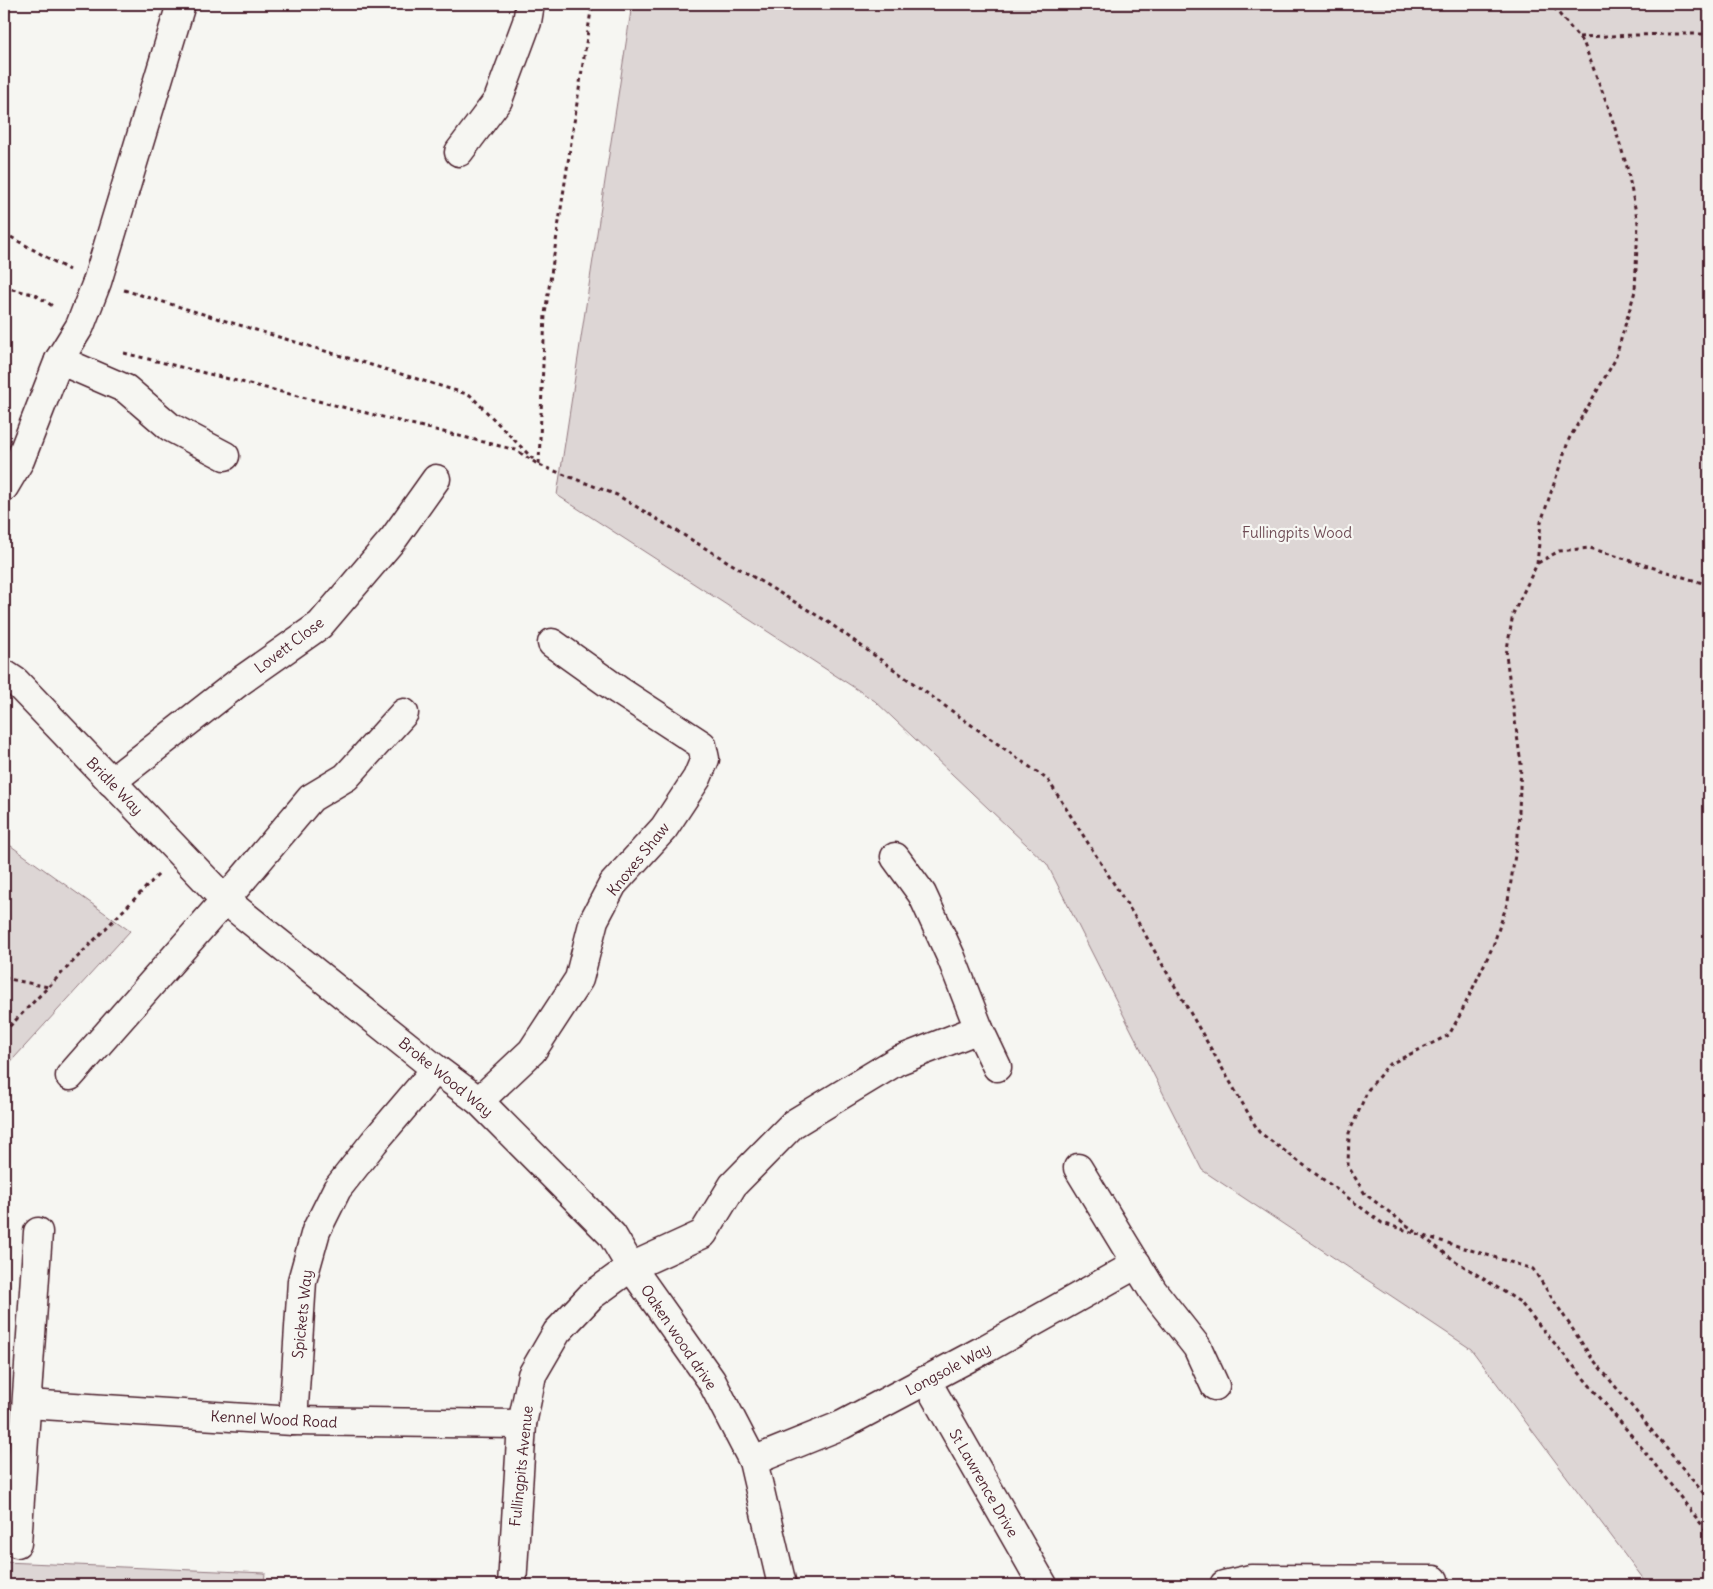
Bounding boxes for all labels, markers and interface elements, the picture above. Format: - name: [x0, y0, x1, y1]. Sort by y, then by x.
- park label: Fullingpits Wood: [1242, 523, 1352, 542]
- street label: Lovett Close: [251, 613, 327, 677]
- street label: Bridle Way: [83, 753, 147, 819]
- street label: Knoxes Shaw: [603, 818, 673, 900]
- street label: Broke Wood Way: [395, 1033, 497, 1121]
- street label: Spickets Way: [288, 1269, 316, 1359]
- street label: Oaken wood drive: [637, 1281, 721, 1393]
- street label: Longsole Way: [902, 1339, 994, 1399]
- street label: Fullingpits Avenue: [505, 1405, 537, 1527]
- street label: Kennel Wood Road: [210, 1406, 338, 1432]
- street label: St Lawrence Drive: [945, 1425, 1023, 1541]

